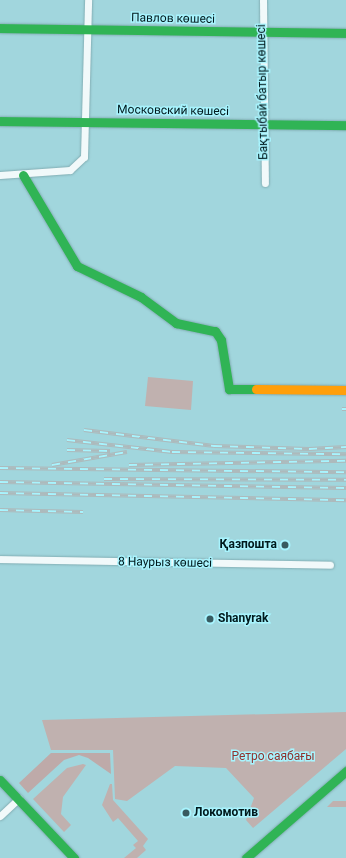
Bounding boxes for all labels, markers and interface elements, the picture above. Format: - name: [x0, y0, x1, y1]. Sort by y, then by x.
- street label: Павлов көшесі: [131, 11, 215, 27]
- street label: Бақтыбай батыр көшесі: [255, 24, 271, 160]
- street label: Московский көшесі: [117, 103, 229, 119]
- place label: Қазпошта: [220, 538, 277, 552]
- marker: Қазпошта: [280, 540, 290, 550]
- street label: 8 Наурыз көшесі: [118, 555, 212, 571]
- place label: Shanyrak: [218, 612, 268, 626]
- marker: Shanyrak: [205, 614, 215, 624]
- park label: Ретро саябағы: [231, 750, 315, 764]
- place label: Локомотив: [194, 806, 258, 820]
- marker: Локомотив: [181, 808, 191, 818]

